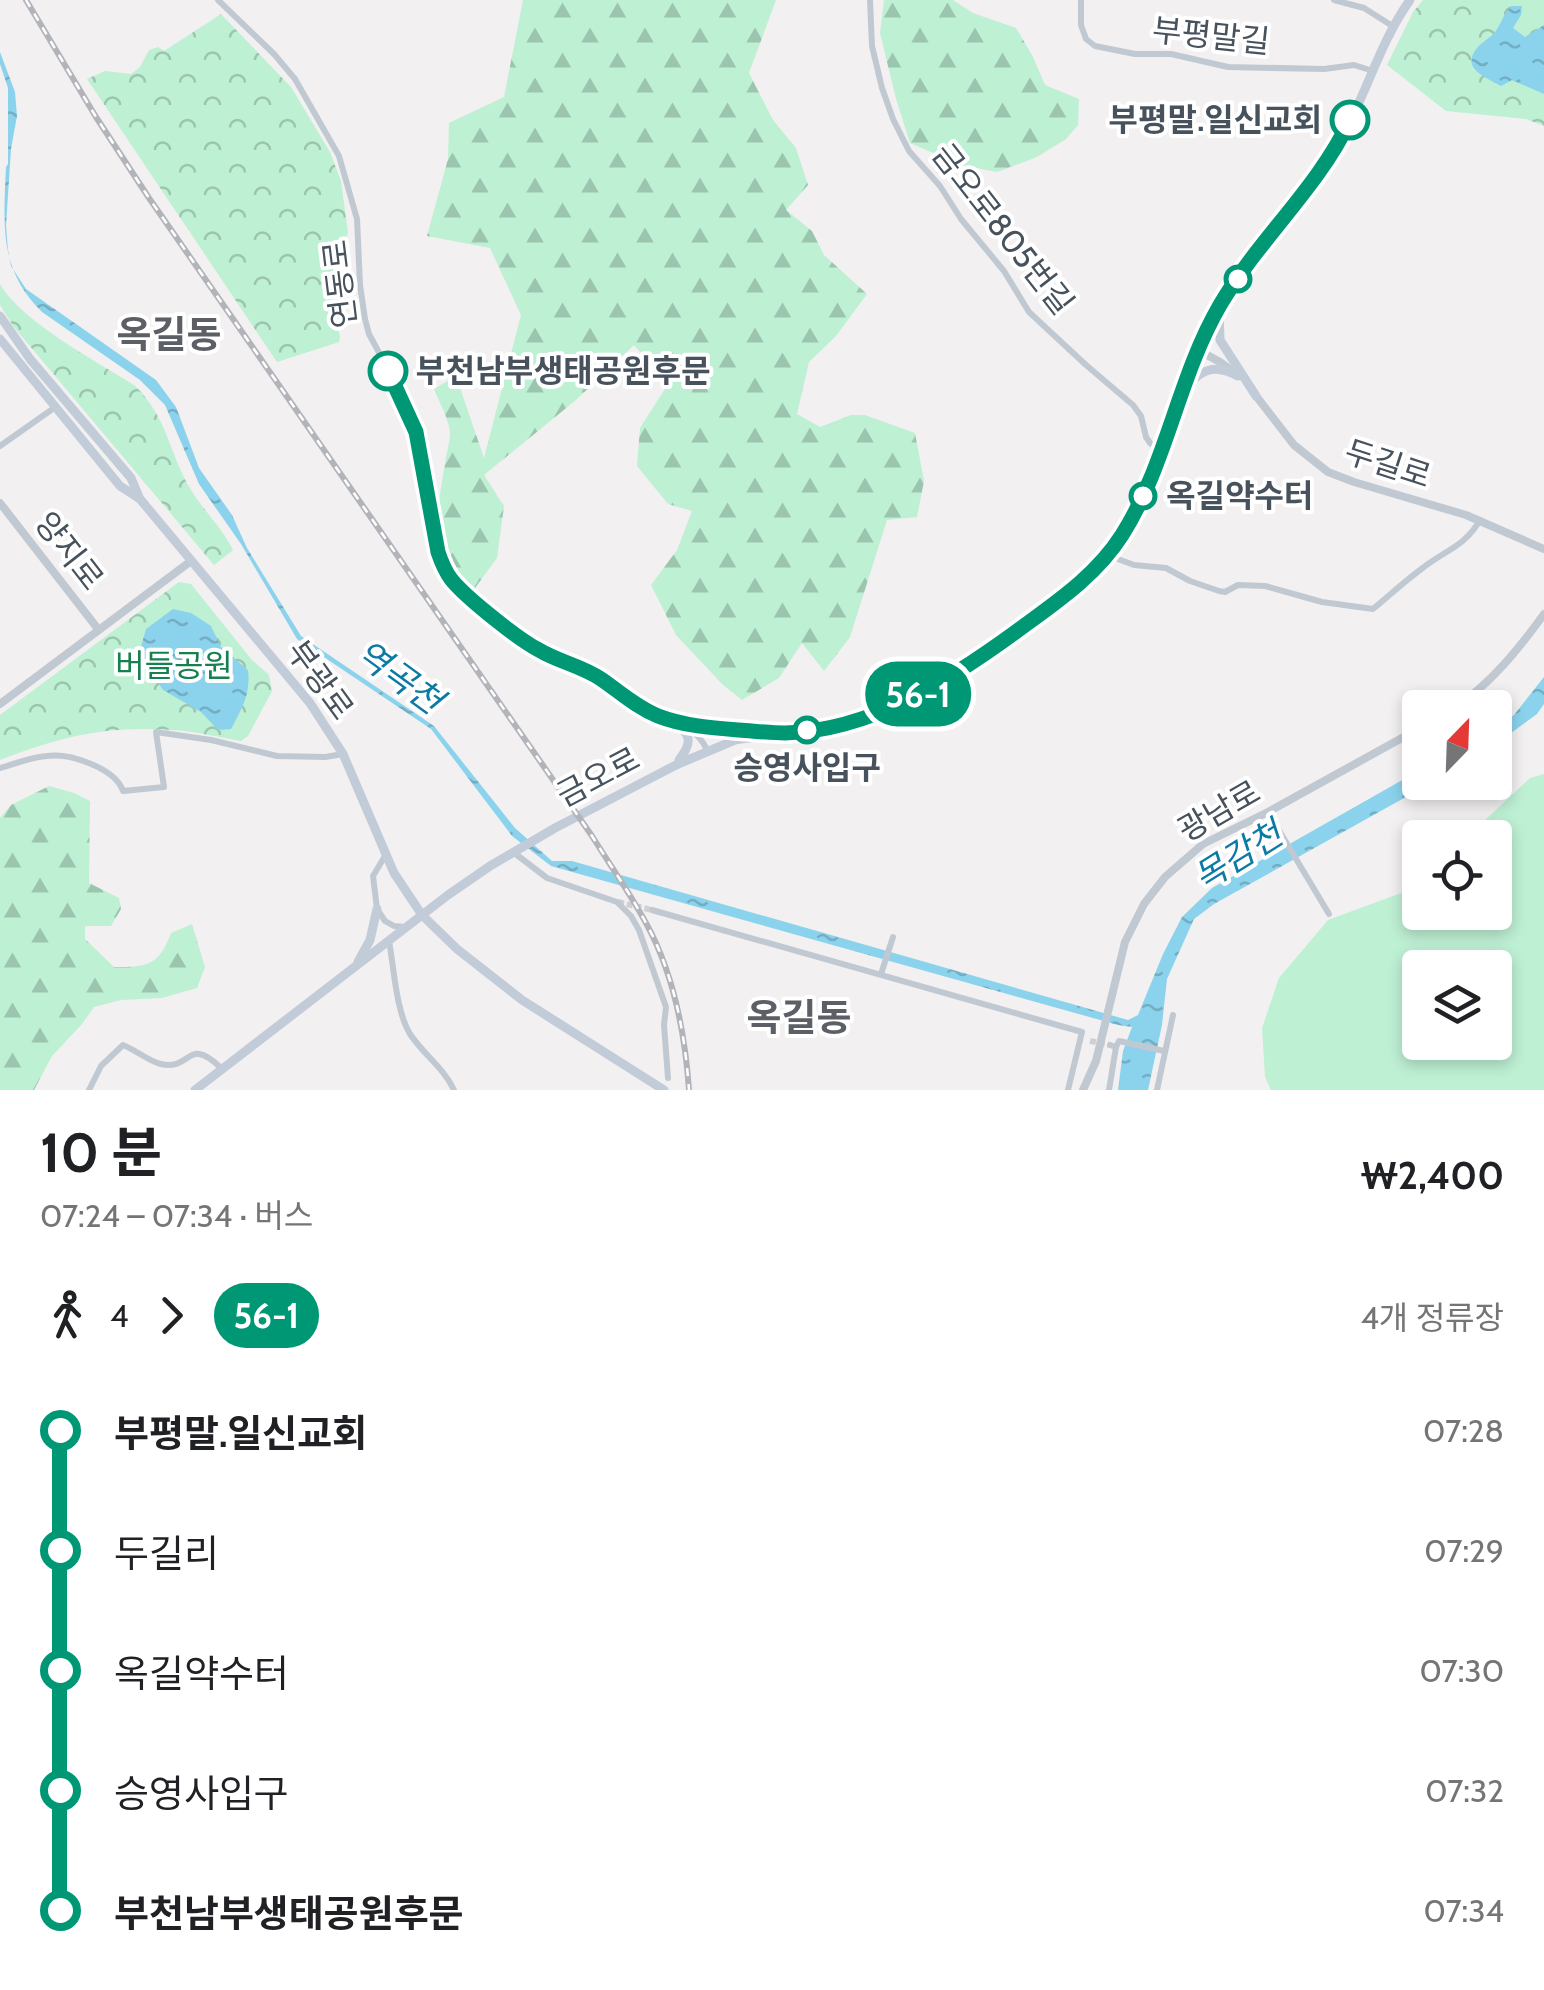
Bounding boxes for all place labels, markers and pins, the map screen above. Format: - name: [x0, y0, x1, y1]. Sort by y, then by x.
- place label: 부평말.일신교회: [1109, 100, 1322, 139]
- marker: 부평말.일신교회: [1331, 101, 1369, 139]
- unlabelled marker: [1225, 266, 1251, 292]
- place label: 부천남부생태공원후문: [416, 351, 710, 390]
- marker: 부천남부생태공원후문: [369, 352, 407, 390]
- place label: 옥길약수터: [1166, 476, 1313, 515]
- marker: 옥길약수터: [1130, 483, 1156, 509]
- marker: 승영사입구: [794, 717, 820, 743]
- place label: 승영사입구: [733, 748, 881, 787]

